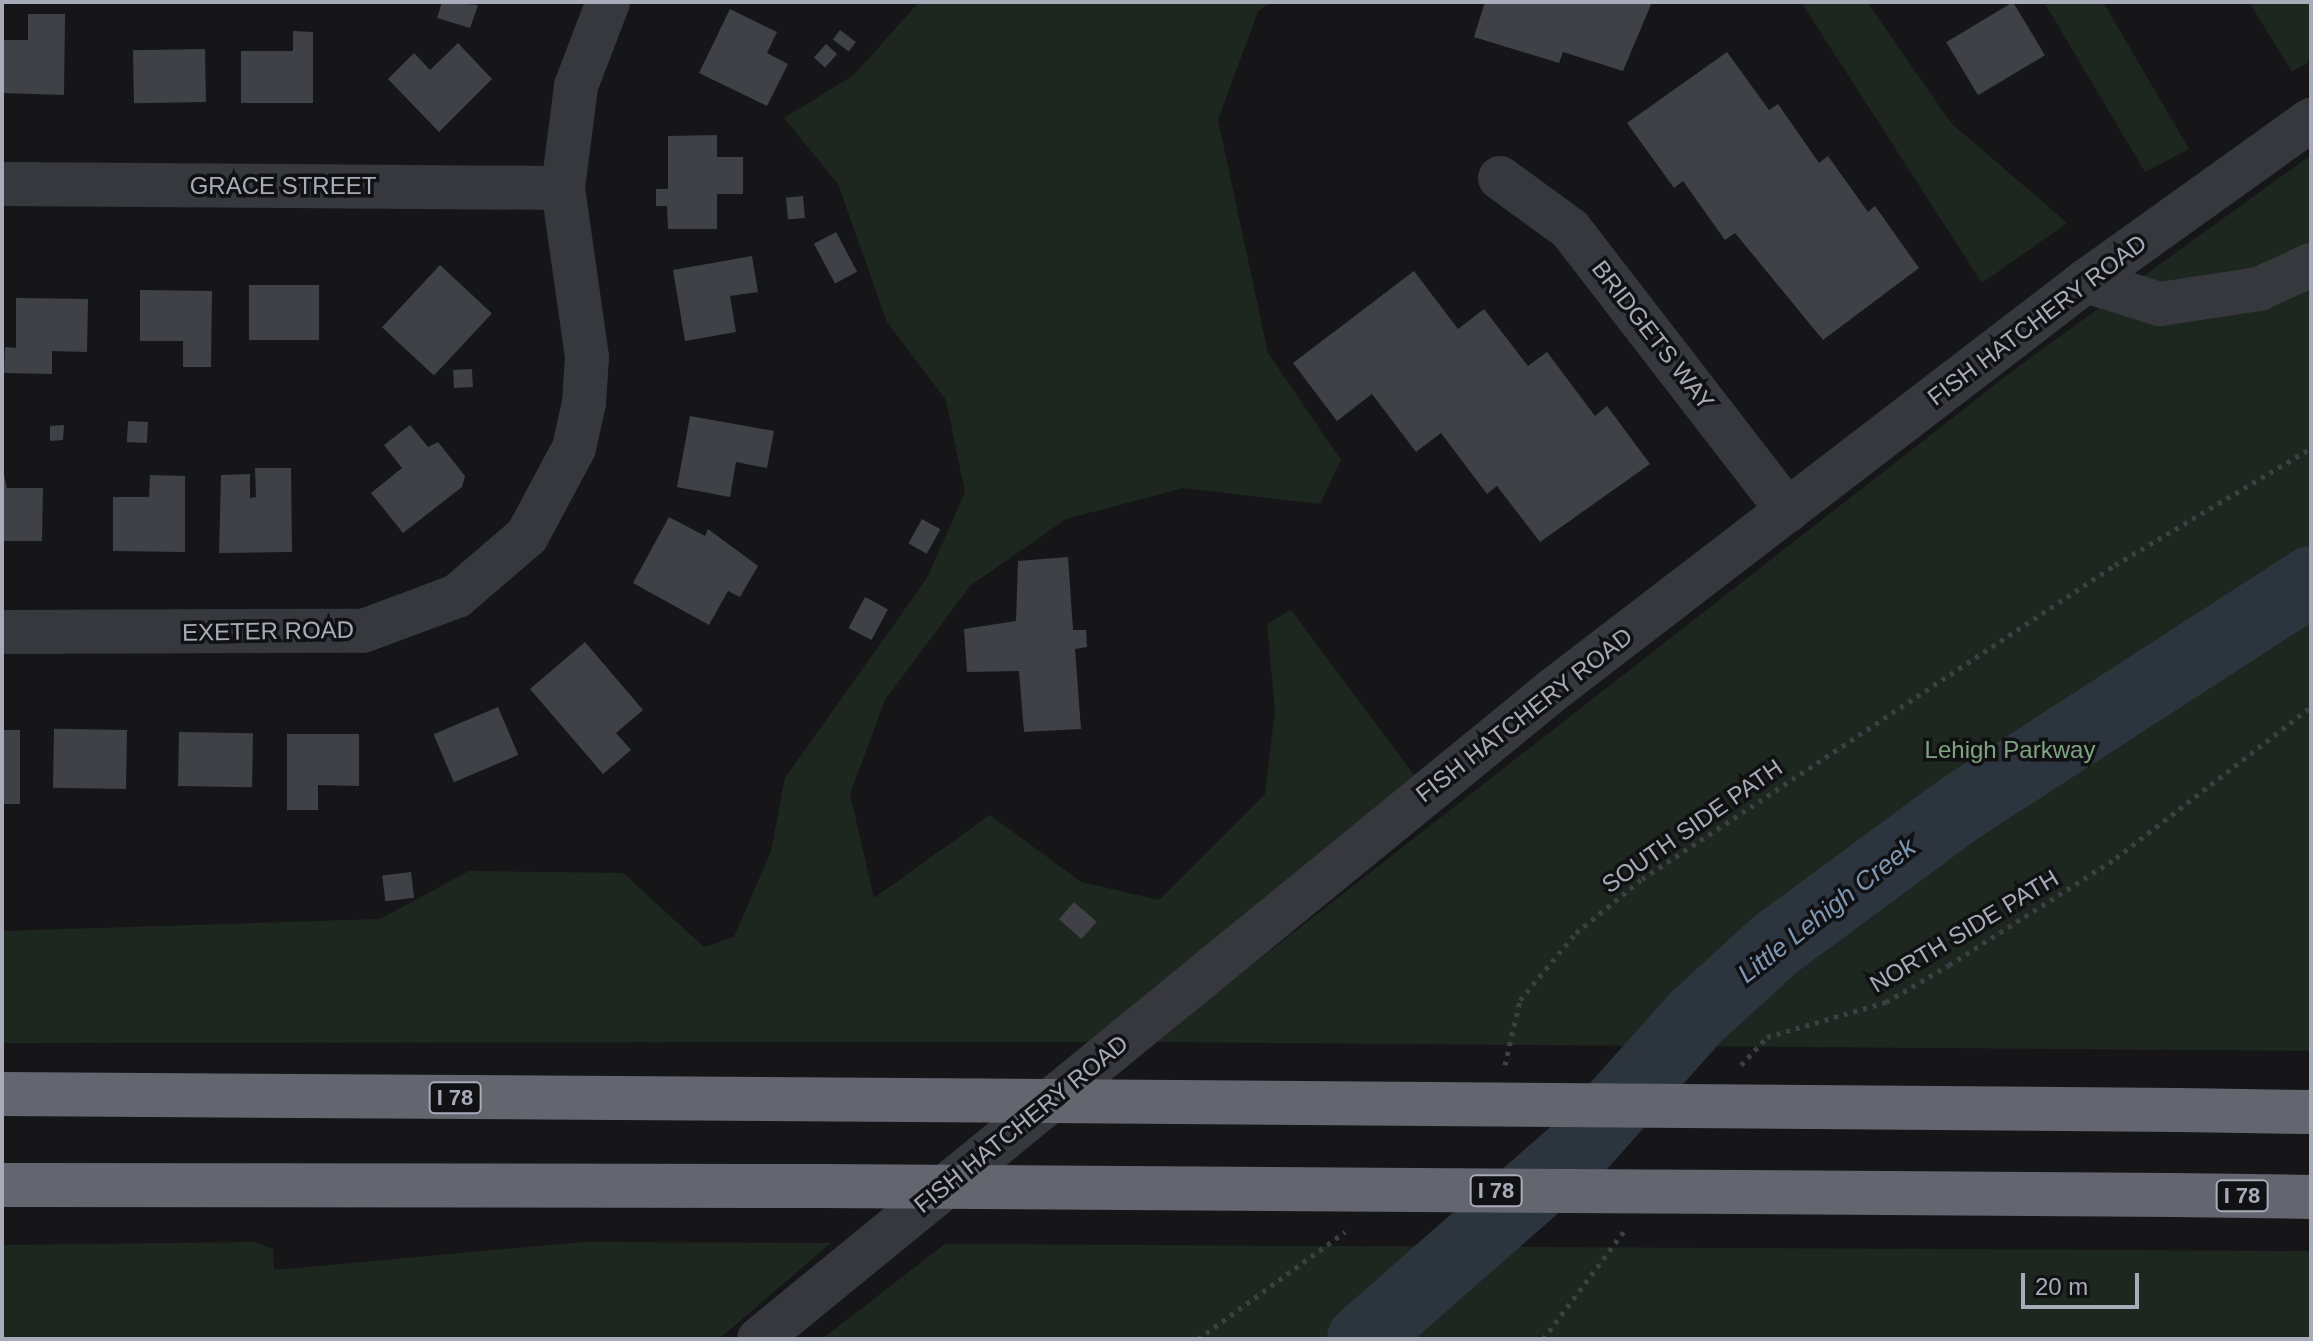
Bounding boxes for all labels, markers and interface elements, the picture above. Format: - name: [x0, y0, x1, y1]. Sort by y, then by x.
- street label: GRACE STREET: [190, 172, 376, 200]
- street label: FISH HATCHERY ROAD: [1922, 228, 2152, 412]
- street label: BRIDGETS WAY: [1586, 255, 1720, 415]
- street label: EXETER ROAD: [182, 615, 354, 647]
- street label: FISH HATCHERY ROAD: [1410, 621, 1638, 809]
- park label: Lehigh Parkway: [1925, 736, 2095, 764]
- street label: SOUTH SIDE PATH: [1596, 753, 1788, 899]
- water label: Little Lehigh Creek: [1732, 832, 1922, 990]
- street label: NORTH SIDE PATH: [1865, 863, 2063, 999]
- street label: FISH HATCHERY ROAD: [908, 1029, 1134, 1219]
- road number: I 78: [427, 1080, 483, 1116]
- road number: I 78: [1468, 1173, 1524, 1209]
- road number: I 78: [2214, 1178, 2270, 1214]
- scale bar: [2025, 1257, 2143, 1307]
- text: 20 m: [2035, 1273, 2088, 1300]

